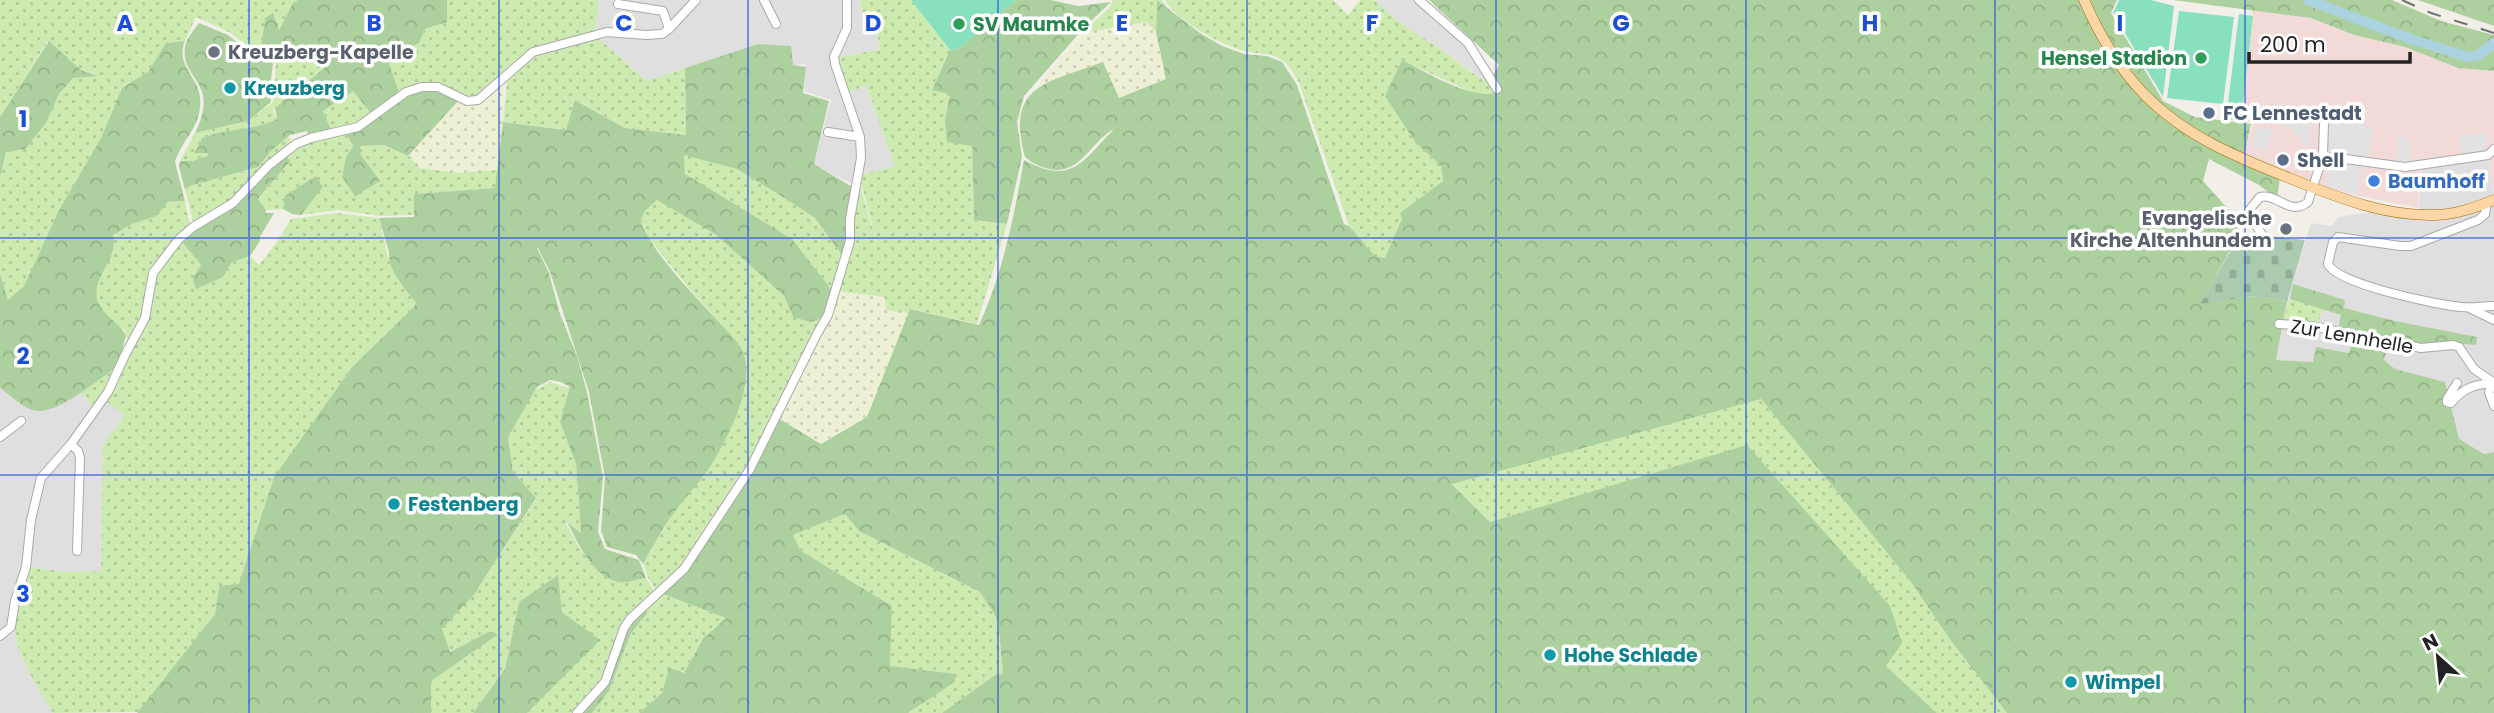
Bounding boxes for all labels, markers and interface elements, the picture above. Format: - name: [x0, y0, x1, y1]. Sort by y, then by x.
- text: A: [117, 7, 134, 39]
- text: B: [366, 7, 382, 39]
- text: C: [615, 7, 633, 39]
- text: D: [865, 7, 881, 39]
- text: E: [1116, 7, 1128, 39]
- text: F: [1366, 7, 1378, 39]
- text: G: [1612, 7, 1630, 39]
- text: H: [1862, 7, 1878, 39]
- text: I: [2117, 7, 2123, 39]
- place label: SV Maumke: [973, 11, 1090, 38]
- marker: SV Maumke: [951, 16, 967, 32]
- scale bar: [2249, 21, 2410, 65]
- text: 200 m: [2260, 30, 2326, 59]
- place label: Kreuzberg-Kapelle: [228, 39, 414, 66]
- marker: Kreuzberg-Kapelle: [206, 44, 222, 60]
- place label: Hensel Stadion: [2041, 45, 2187, 72]
- marker: Hensel Stadion: [2193, 50, 2209, 66]
- place label: Kreuzberg: [244, 75, 345, 102]
- marker: Kreuzberg: [222, 80, 238, 96]
- place label: FC Lennestadt: [2223, 100, 2362, 127]
- text: 1: [19, 103, 27, 135]
- marker: FC Lennestadt: [2201, 105, 2217, 121]
- place label: Shell: [2297, 147, 2344, 174]
- marker: Shell: [2275, 152, 2291, 168]
- place label: Baumhoff: [2388, 168, 2485, 195]
- marker: Baumhoff: [2366, 173, 2382, 189]
- place label: Evangelische Kirche Altenhundem: [2070, 205, 2272, 254]
- marker: Evangelische Kirche Altenhundem: [2278, 221, 2294, 237]
- street label: Zur Lennhelle: [2289, 312, 2415, 361]
- text: 2: [16, 340, 30, 372]
- place label: Festenberg: [408, 491, 519, 518]
- marker: Festenberg: [386, 496, 402, 512]
- text: 3: [16, 578, 30, 610]
- north arrow: [2403, 622, 2473, 692]
- text: N: [2418, 627, 2443, 658]
- place label: Hohe Schlade: [1564, 642, 1698, 669]
- marker: Hohe Schlade: [1542, 647, 1558, 663]
- place label: Wimpel: [2085, 669, 2161, 696]
- marker: Wimpel: [2063, 674, 2079, 690]

